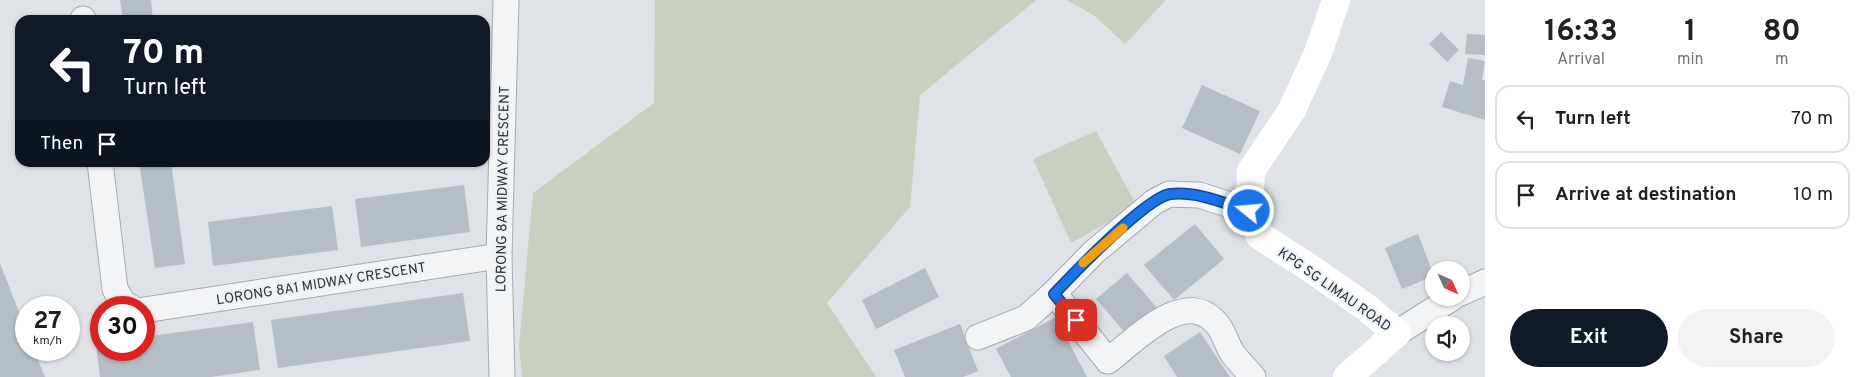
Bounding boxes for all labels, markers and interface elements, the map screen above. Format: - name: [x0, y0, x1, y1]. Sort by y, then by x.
- text: 16:33: [1544, 14, 1618, 51]
- text: 1: [1684, 14, 1696, 51]
- text: 80: [1763, 14, 1801, 51]
- text: 70 m: [123, 32, 204, 76]
- icon: left: [40, 35, 105, 100]
- text: Arrival: [1557, 50, 1605, 70]
- text: min: [1677, 50, 1704, 70]
- text: m: [1775, 50, 1789, 70]
- text: Turn left: [123, 75, 206, 102]
- street label: LORONG 8A MIDWAY CRESCENT: [493, 86, 514, 292]
- icon: left: [1512, 105, 1540, 133]
- text: Turn left: [1555, 107, 1631, 131]
- text: 70 m: [1791, 107, 1833, 131]
- icon: arrive: [93, 130, 121, 158]
- text: Then: [40, 132, 83, 156]
- icon: arrive: [1512, 181, 1540, 209]
- text: Arrive at destination: [1555, 183, 1736, 207]
- text: 10 m: [1793, 183, 1833, 207]
- position arrow: [1222, 184, 1274, 236]
- street label: KPG SG LIMAU ROAD: [1274, 245, 1394, 336]
- street label: LORONG 8A1 MIDWAY CRESCENT: [215, 260, 427, 309]
- north arrow: [1425, 261, 1470, 306]
- map controls: [1425, 261, 1470, 361]
- speed limit sign: 30: [90, 296, 155, 361]
- pin: [1055, 299, 1097, 341]
- text: 27: [33, 306, 62, 338]
- icon: arrive: [1062, 306, 1090, 334]
- button: Exit: [1510, 309, 1668, 367]
- button: Share: [1678, 309, 1835, 367]
- button: sound: [1425, 316, 1470, 361]
- text: km/h: [33, 333, 62, 349]

